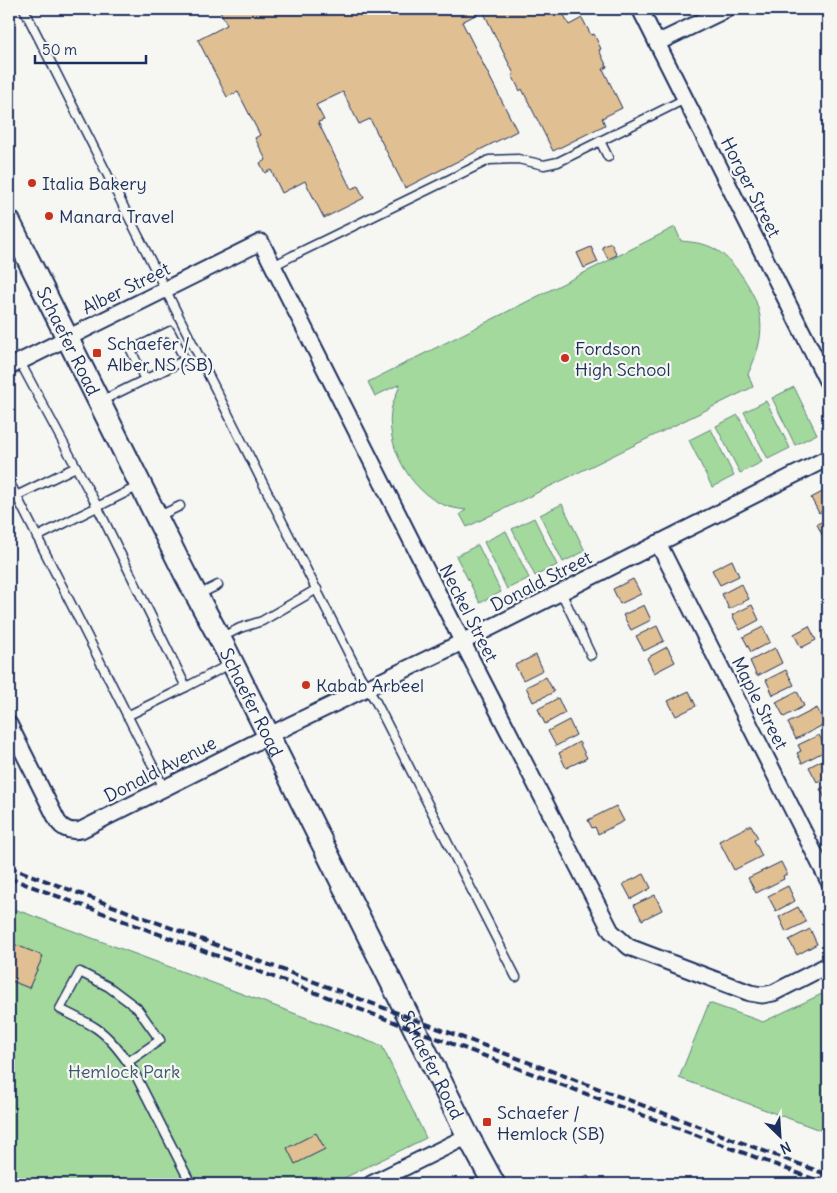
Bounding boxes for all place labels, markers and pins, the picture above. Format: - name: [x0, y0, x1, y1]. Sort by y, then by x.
- place label: Italia Bakery: [42, 172, 147, 195]
- marker: Italia Bakery: [26, 177, 38, 189]
- place label: Manara Travel: [59, 205, 174, 228]
- marker: Manara Travel: [43, 210, 55, 222]
- place label: Schaefer / Alber NS (SB): [107, 332, 213, 376]
- place label: Fordson High School: [575, 337, 671, 381]
- marker: Schaefer / Alber NS (SB): [91, 347, 103, 359]
- marker: Fordson High School: [559, 352, 571, 364]
- place label: Kabab Arbeel: [316, 674, 424, 697]
- marker: Kabab Arbeel: [300, 679, 312, 691]
- place label: Schaefer / Hemlock (SB): [497, 1101, 604, 1145]
- marker: Schaefer / Hemlock (SB): [481, 1116, 493, 1128]

